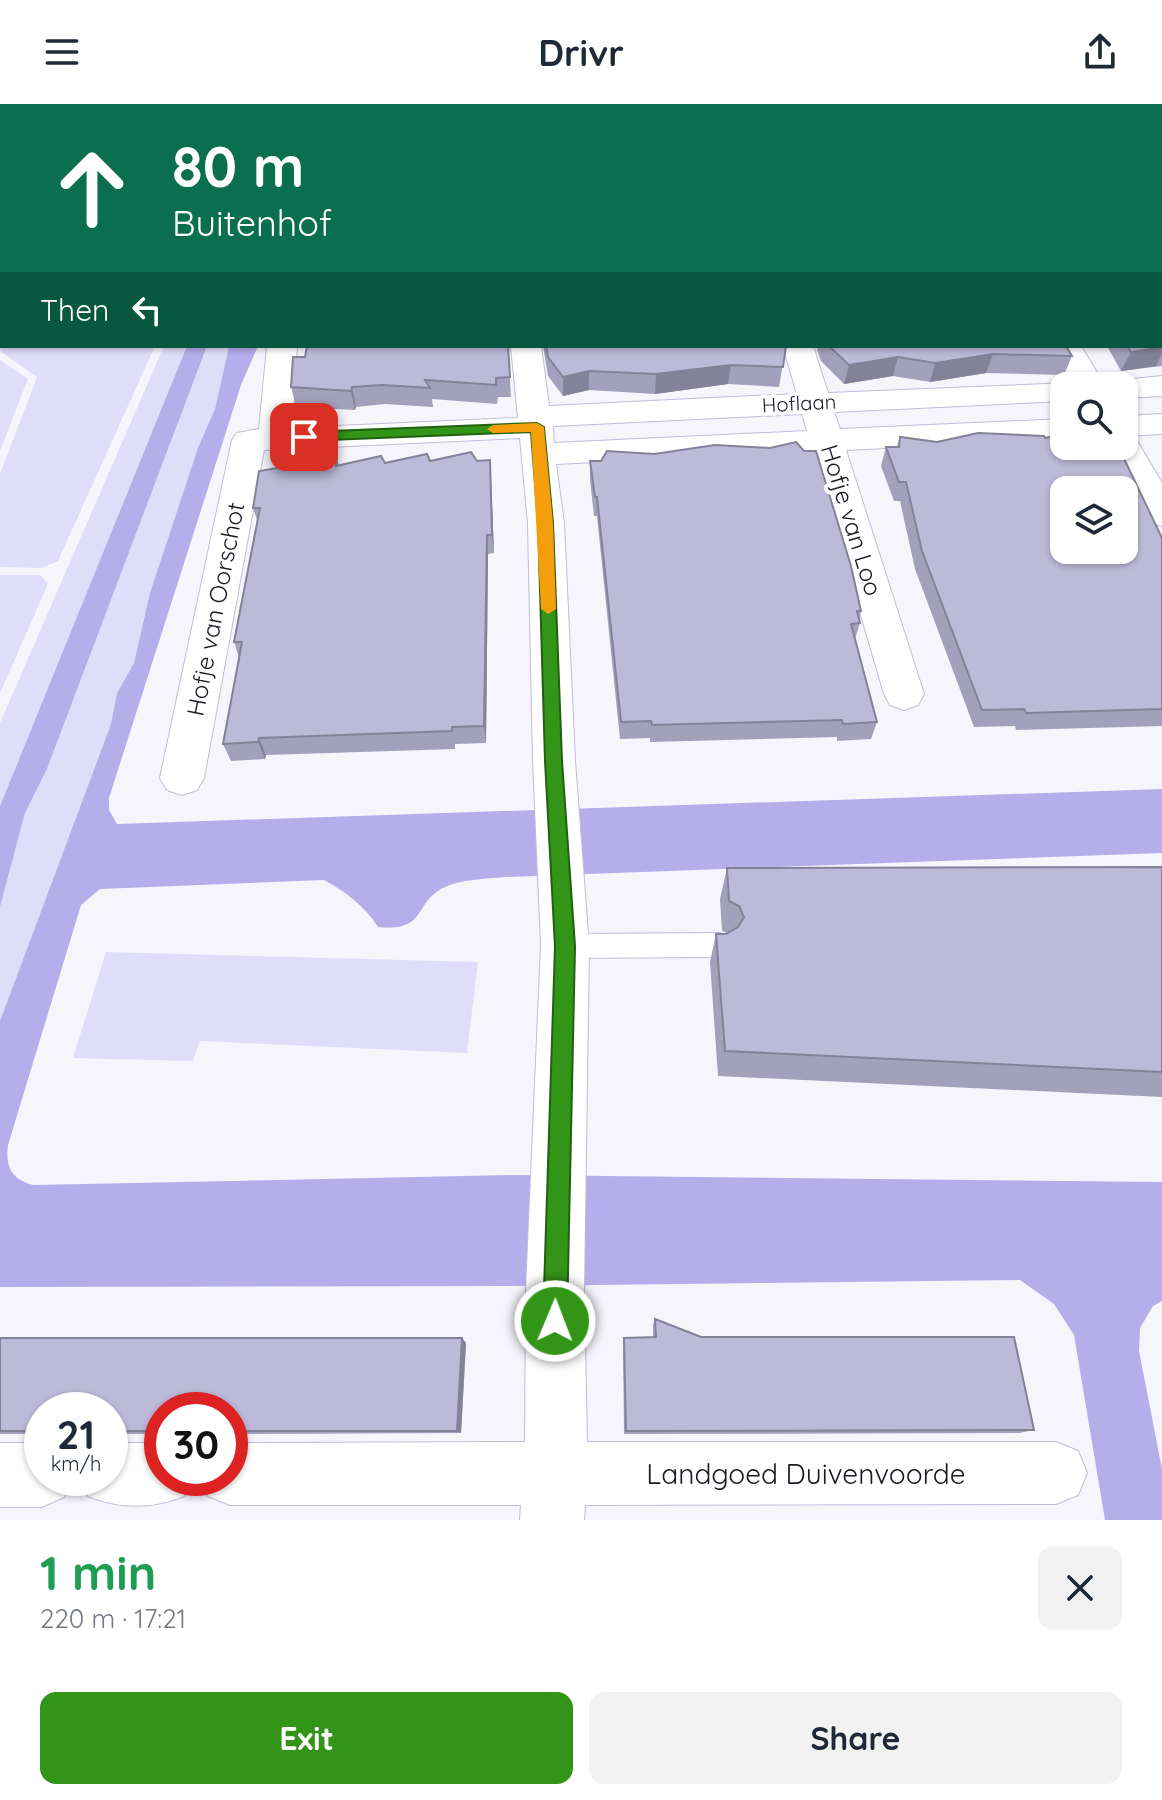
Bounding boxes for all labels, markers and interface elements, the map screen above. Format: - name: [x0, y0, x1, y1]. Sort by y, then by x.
- icon: menu: [40, 30, 84, 74]
- text: Drivr: [538, 30, 624, 75]
- icon: share: [1078, 30, 1122, 74]
- text: 80 m: [172, 131, 304, 201]
- icon: ahead: [40, 136, 144, 240]
- text: Buitenhof: [172, 200, 332, 245]
- icon: left: [125, 288, 169, 332]
- text: Then: [40, 291, 109, 329]
- map controls: [1050, 372, 1138, 564]
- button: search: [1050, 372, 1138, 460]
- street label: Hoflaan: [761, 389, 837, 417]
- pin: [270, 403, 338, 471]
- icon: arrive: [282, 415, 326, 459]
- street label: Hofje van Loo: [815, 441, 889, 599]
- button: layers: [1050, 476, 1138, 564]
- street label: Hofje van Oorschot: [180, 500, 250, 718]
- position arrow: [513, 1279, 597, 1363]
- speed limit sign: 30: [144, 1392, 248, 1496]
- text: 21: [57, 1409, 95, 1459]
- text: km/h: [51, 1451, 101, 1476]
- street label: Landgoed Duivenvoorde: [646, 1456, 966, 1491]
- text: 1 min: [40, 1542, 156, 1602]
- button: close: [1038, 1546, 1122, 1630]
- text: 220 m · 17:21: [40, 1602, 186, 1635]
- button: Exit: [40, 1692, 573, 1784]
- button: Share: [589, 1692, 1122, 1784]

